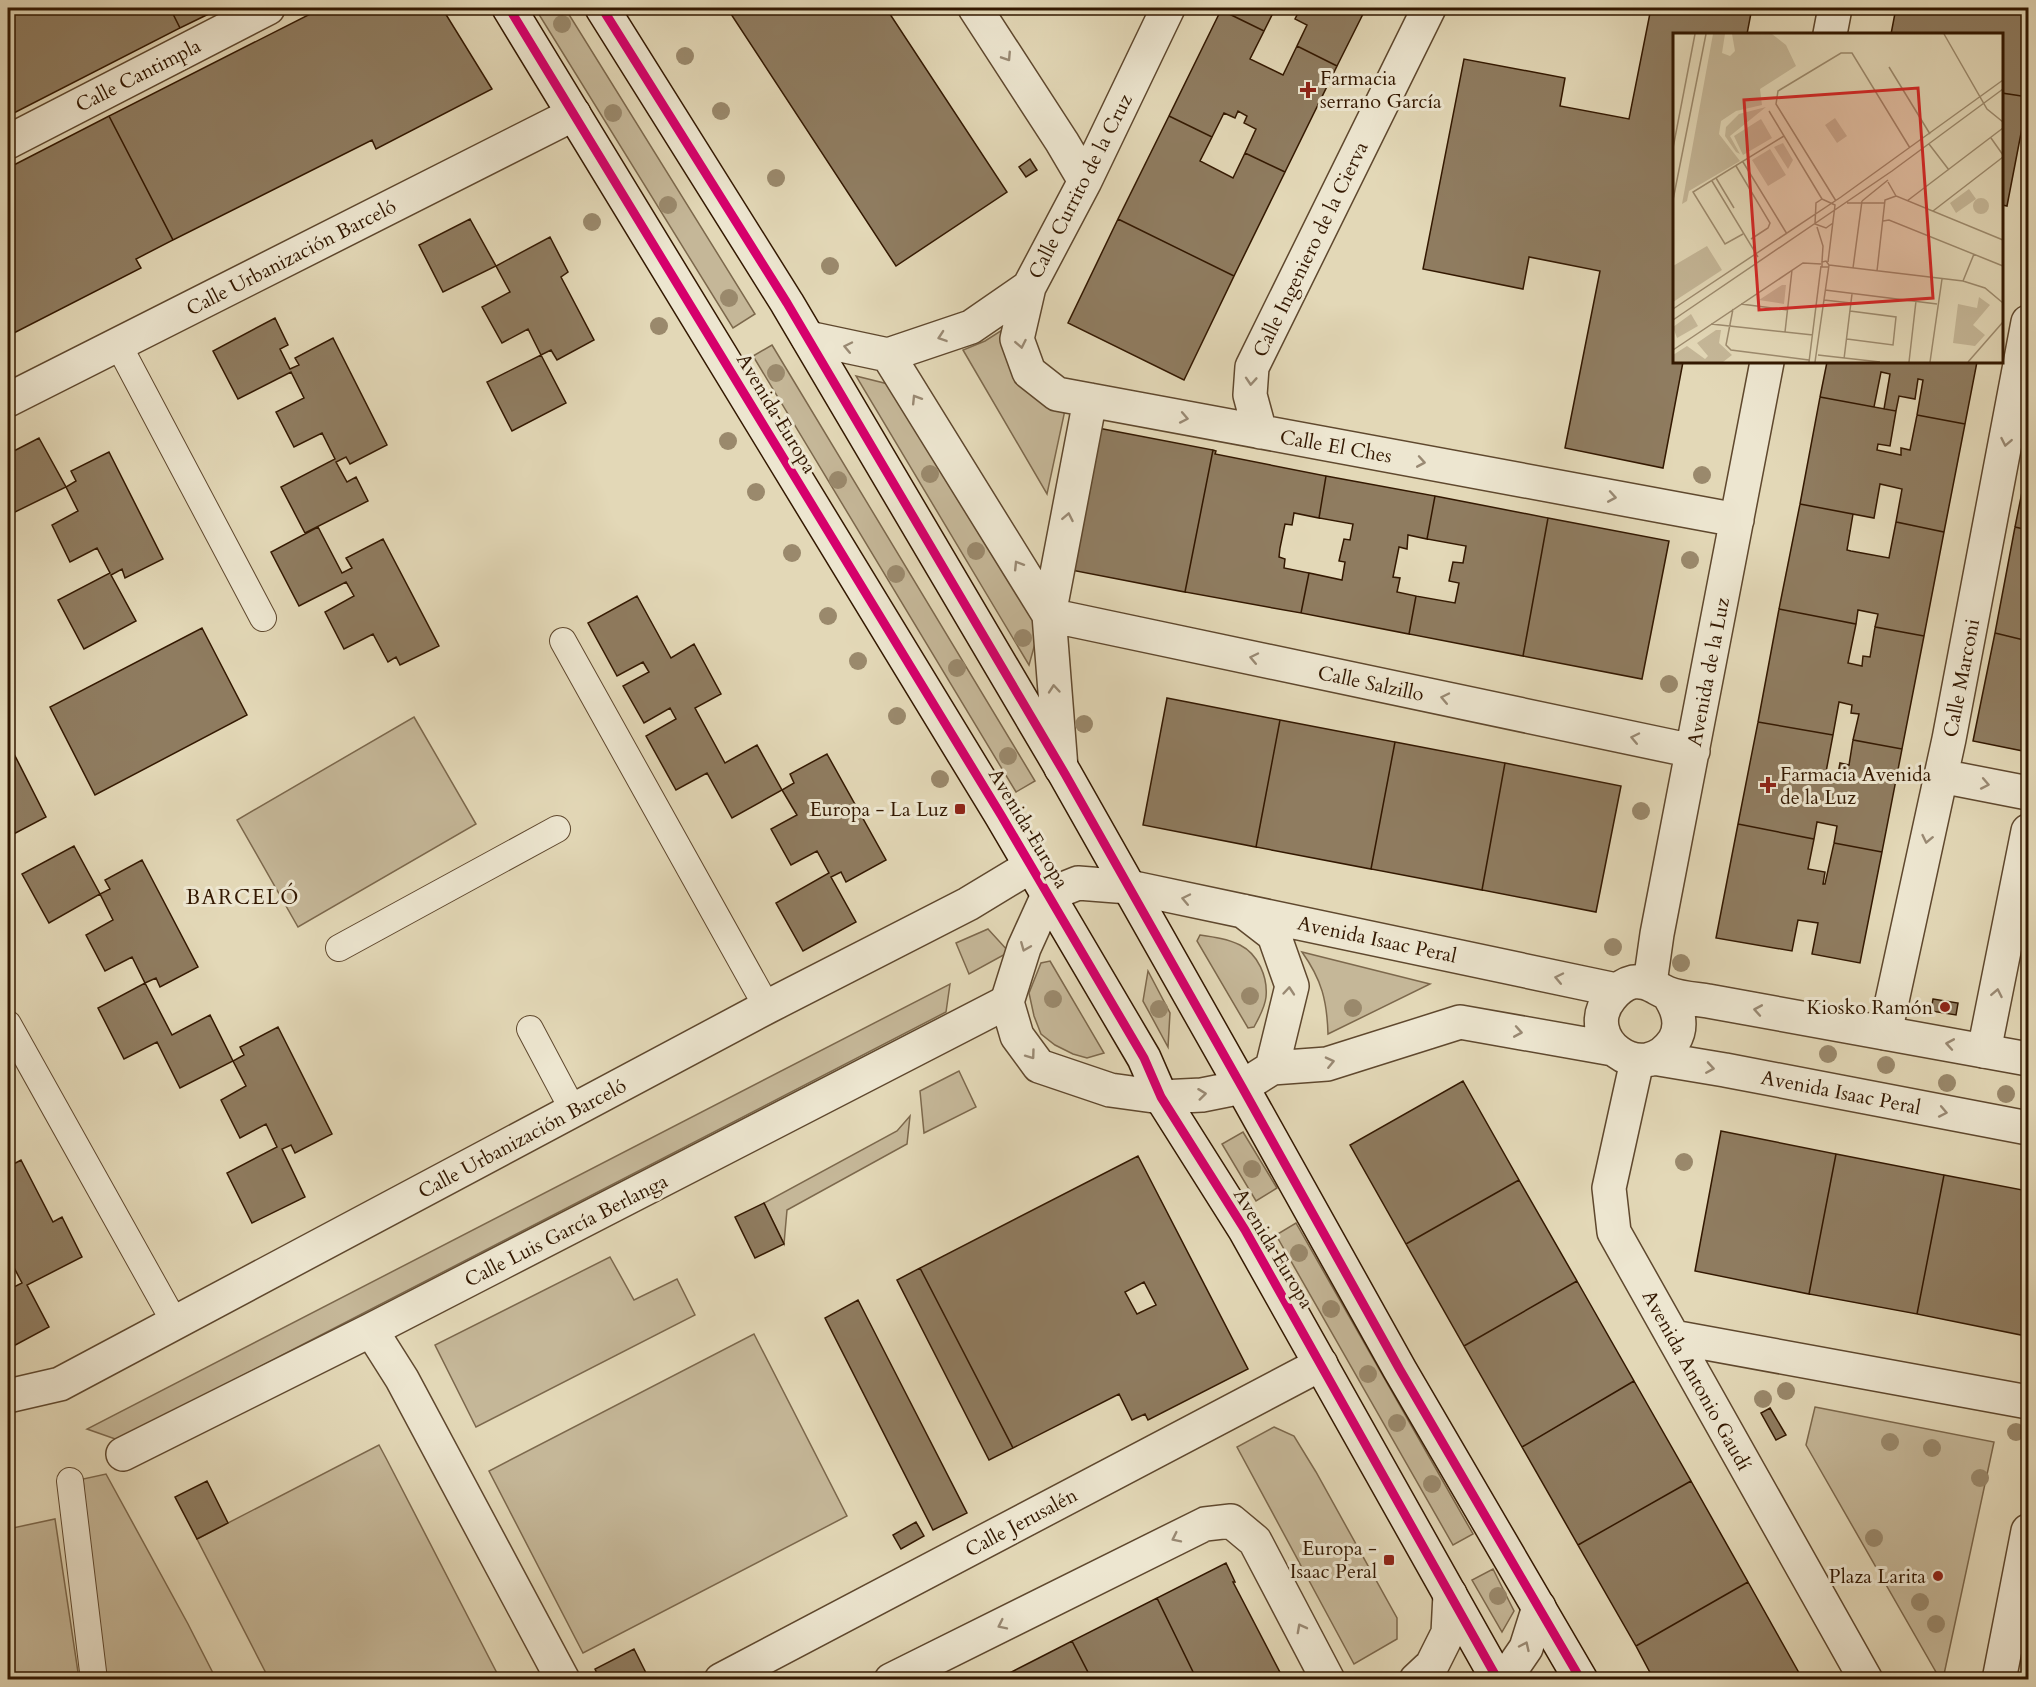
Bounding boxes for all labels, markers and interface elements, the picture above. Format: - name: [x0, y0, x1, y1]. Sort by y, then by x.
- street label: Calle Cantimpla: [71, 32, 206, 119]
- inset map: [1673, 33, 2003, 363]
- one-way arrow: [1000, 50, 1011, 61]
- place label: Farmacia serrano García: [1320, 65, 1442, 115]
- marker: Farmacia serrano García: [1301, 83, 1315, 97]
- street label: Calle Currito de la Cruz: [1022, 89, 1139, 283]
- street label: Calle Ingeniero de la Cierva: [1246, 137, 1375, 362]
- street label: Calle Urbanización Barceló: [182, 193, 401, 322]
- one-way arrow: [937, 329, 948, 342]
- one-way arrow: [1014, 339, 1026, 349]
- one-way arrow: [843, 341, 853, 354]
- street label: Avenida Europa: [730, 348, 823, 479]
- one-way arrow: [1244, 377, 1257, 386]
- one-way arrow: [911, 395, 923, 405]
- one-way arrow: [1179, 411, 1189, 424]
- street label: Calle El Ches: [1278, 423, 1394, 470]
- one-way arrow: [2000, 436, 2013, 446]
- one-way arrow: [1415, 455, 1425, 468]
- one-way arrow: [1607, 490, 1617, 503]
- one-way arrow: [1061, 512, 1074, 522]
- one-way arrow: [1014, 561, 1025, 572]
- street label: Avenida de la Luz: [1681, 595, 1736, 749]
- street label: Calle Marconi: [1937, 616, 1986, 740]
- one-way arrow: [1249, 653, 1259, 666]
- street label: Calle Salzillo: [1315, 659, 1427, 708]
- one-way arrow: [1048, 684, 1061, 693]
- one-way arrow: [1440, 693, 1450, 706]
- one-way arrow: [1631, 733, 1641, 746]
- place label: Farmacia Avenida de la Luz: [1780, 761, 1932, 811]
- street label: Avenida Europa: [982, 763, 1075, 894]
- marker: Farmacia Avenida de la Luz: [1761, 778, 1775, 792]
- one-way arrow: [1980, 778, 1989, 790]
- place label: Europa - La Luz: [810, 796, 948, 823]
- marker: Europa - La Luz: [953, 802, 967, 816]
- one-way arrow: [1922, 834, 1935, 844]
- district label: BARCELÓ: [186, 882, 298, 912]
- one-way arrow: [1181, 893, 1191, 906]
- street label: Avenida Isaac Peral: [1295, 909, 1459, 970]
- one-way arrow: [1020, 941, 1032, 952]
- one-way arrow: [1554, 972, 1564, 985]
- one-way arrow: [1283, 986, 1296, 995]
- one-way arrow: [1990, 989, 2003, 999]
- place label: Kiosko Ramón: [1807, 994, 1934, 1021]
- marker: Kiosko Ramón: [1938, 1000, 1952, 1014]
- one-way arrow: [1754, 1005, 1763, 1017]
- one-way arrow: [1513, 1025, 1523, 1038]
- one-way arrow: [1946, 1039, 1955, 1051]
- one-way arrow: [1024, 1048, 1035, 1059]
- one-way arrow: [1325, 1057, 1335, 1070]
- one-way arrow: [1705, 1061, 1715, 1074]
- street label: Avenida Isaac Peral: [1759, 1064, 1923, 1121]
- street label: Calle Urbanización Barceló: [413, 1072, 631, 1205]
- one-way arrow: [1198, 1089, 1207, 1101]
- one-way arrow: [1938, 1105, 1948, 1118]
- street label: Calle Luis García Berlanga: [460, 1167, 673, 1293]
- street label: Avenida Europa: [1227, 1183, 1320, 1314]
- street label: Avenida Antonio Gaudí: [1636, 1285, 1758, 1476]
- street label: Calle Jerusalén: [960, 1481, 1083, 1563]
- one-way arrow: [1172, 1531, 1183, 1542]
- place label: Europa - Isaac Peral: [1290, 1535, 1377, 1585]
- marker: Europa - Isaac Peral: [1382, 1553, 1396, 1567]
- place label: Plaza Larita: [1829, 1563, 1926, 1590]
- marker: Plaza Larita: [1931, 1569, 1945, 1583]
- one-way arrow: [997, 1618, 1008, 1629]
- one-way arrow: [1297, 1623, 1308, 1634]
- one-way arrow: [1518, 1641, 1530, 1652]

